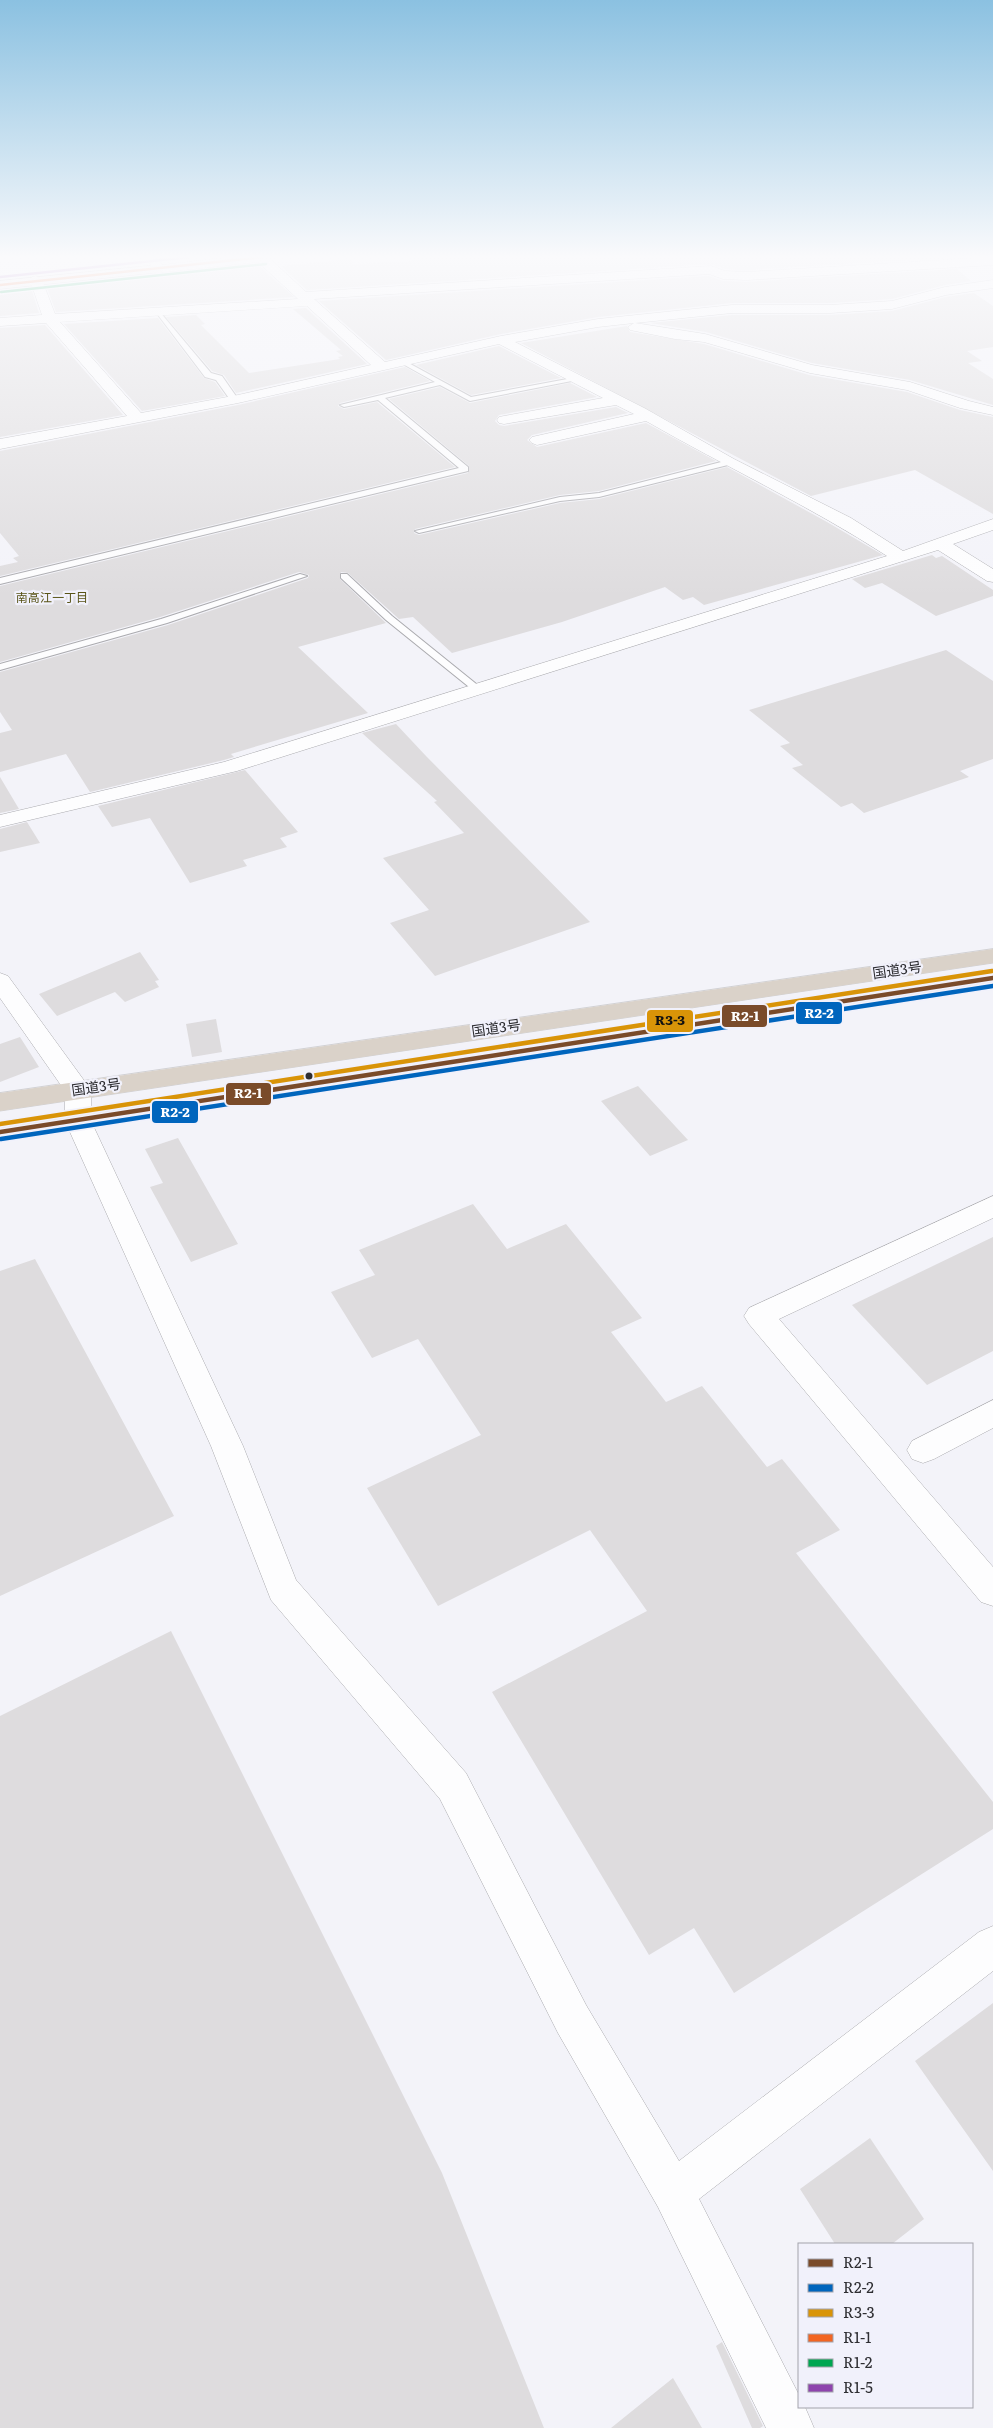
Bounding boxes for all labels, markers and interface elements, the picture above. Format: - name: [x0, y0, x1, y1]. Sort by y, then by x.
- district label: 南高江一丁目: [16, 588, 88, 606]
- street label: 国道3号: [871, 956, 923, 982]
- line badge: R2-2: [795, 1001, 843, 1025]
- text: R2-2: [804, 1002, 834, 1022]
- line badge: R2-1: [721, 1004, 768, 1028]
- text: R2-1: [731, 1005, 759, 1025]
- line badge: R3-3: [646, 1009, 694, 1033]
- text: R3-3: [655, 1009, 685, 1029]
- street label: 国道3号: [470, 1014, 522, 1040]
- unlabelled marker: [304, 1071, 314, 1081]
- street label: 国道3号: [70, 1073, 122, 1099]
- line badge: R2-1: [225, 1082, 272, 1106]
- text: R2-1: [234, 1082, 262, 1102]
- line badge: R2-2: [151, 1100, 199, 1124]
- text: R2-2: [160, 1101, 190, 1121]
- legend: [798, 2243, 973, 2408]
- text: R2-1: [843, 2250, 873, 2273]
- text: R2-2: [843, 2275, 874, 2298]
- text: R3-3: [843, 2300, 875, 2323]
- text: R1-1: [843, 2325, 871, 2348]
- text: R1-2: [843, 2350, 873, 2373]
- text: R1-5: [843, 2375, 873, 2398]

